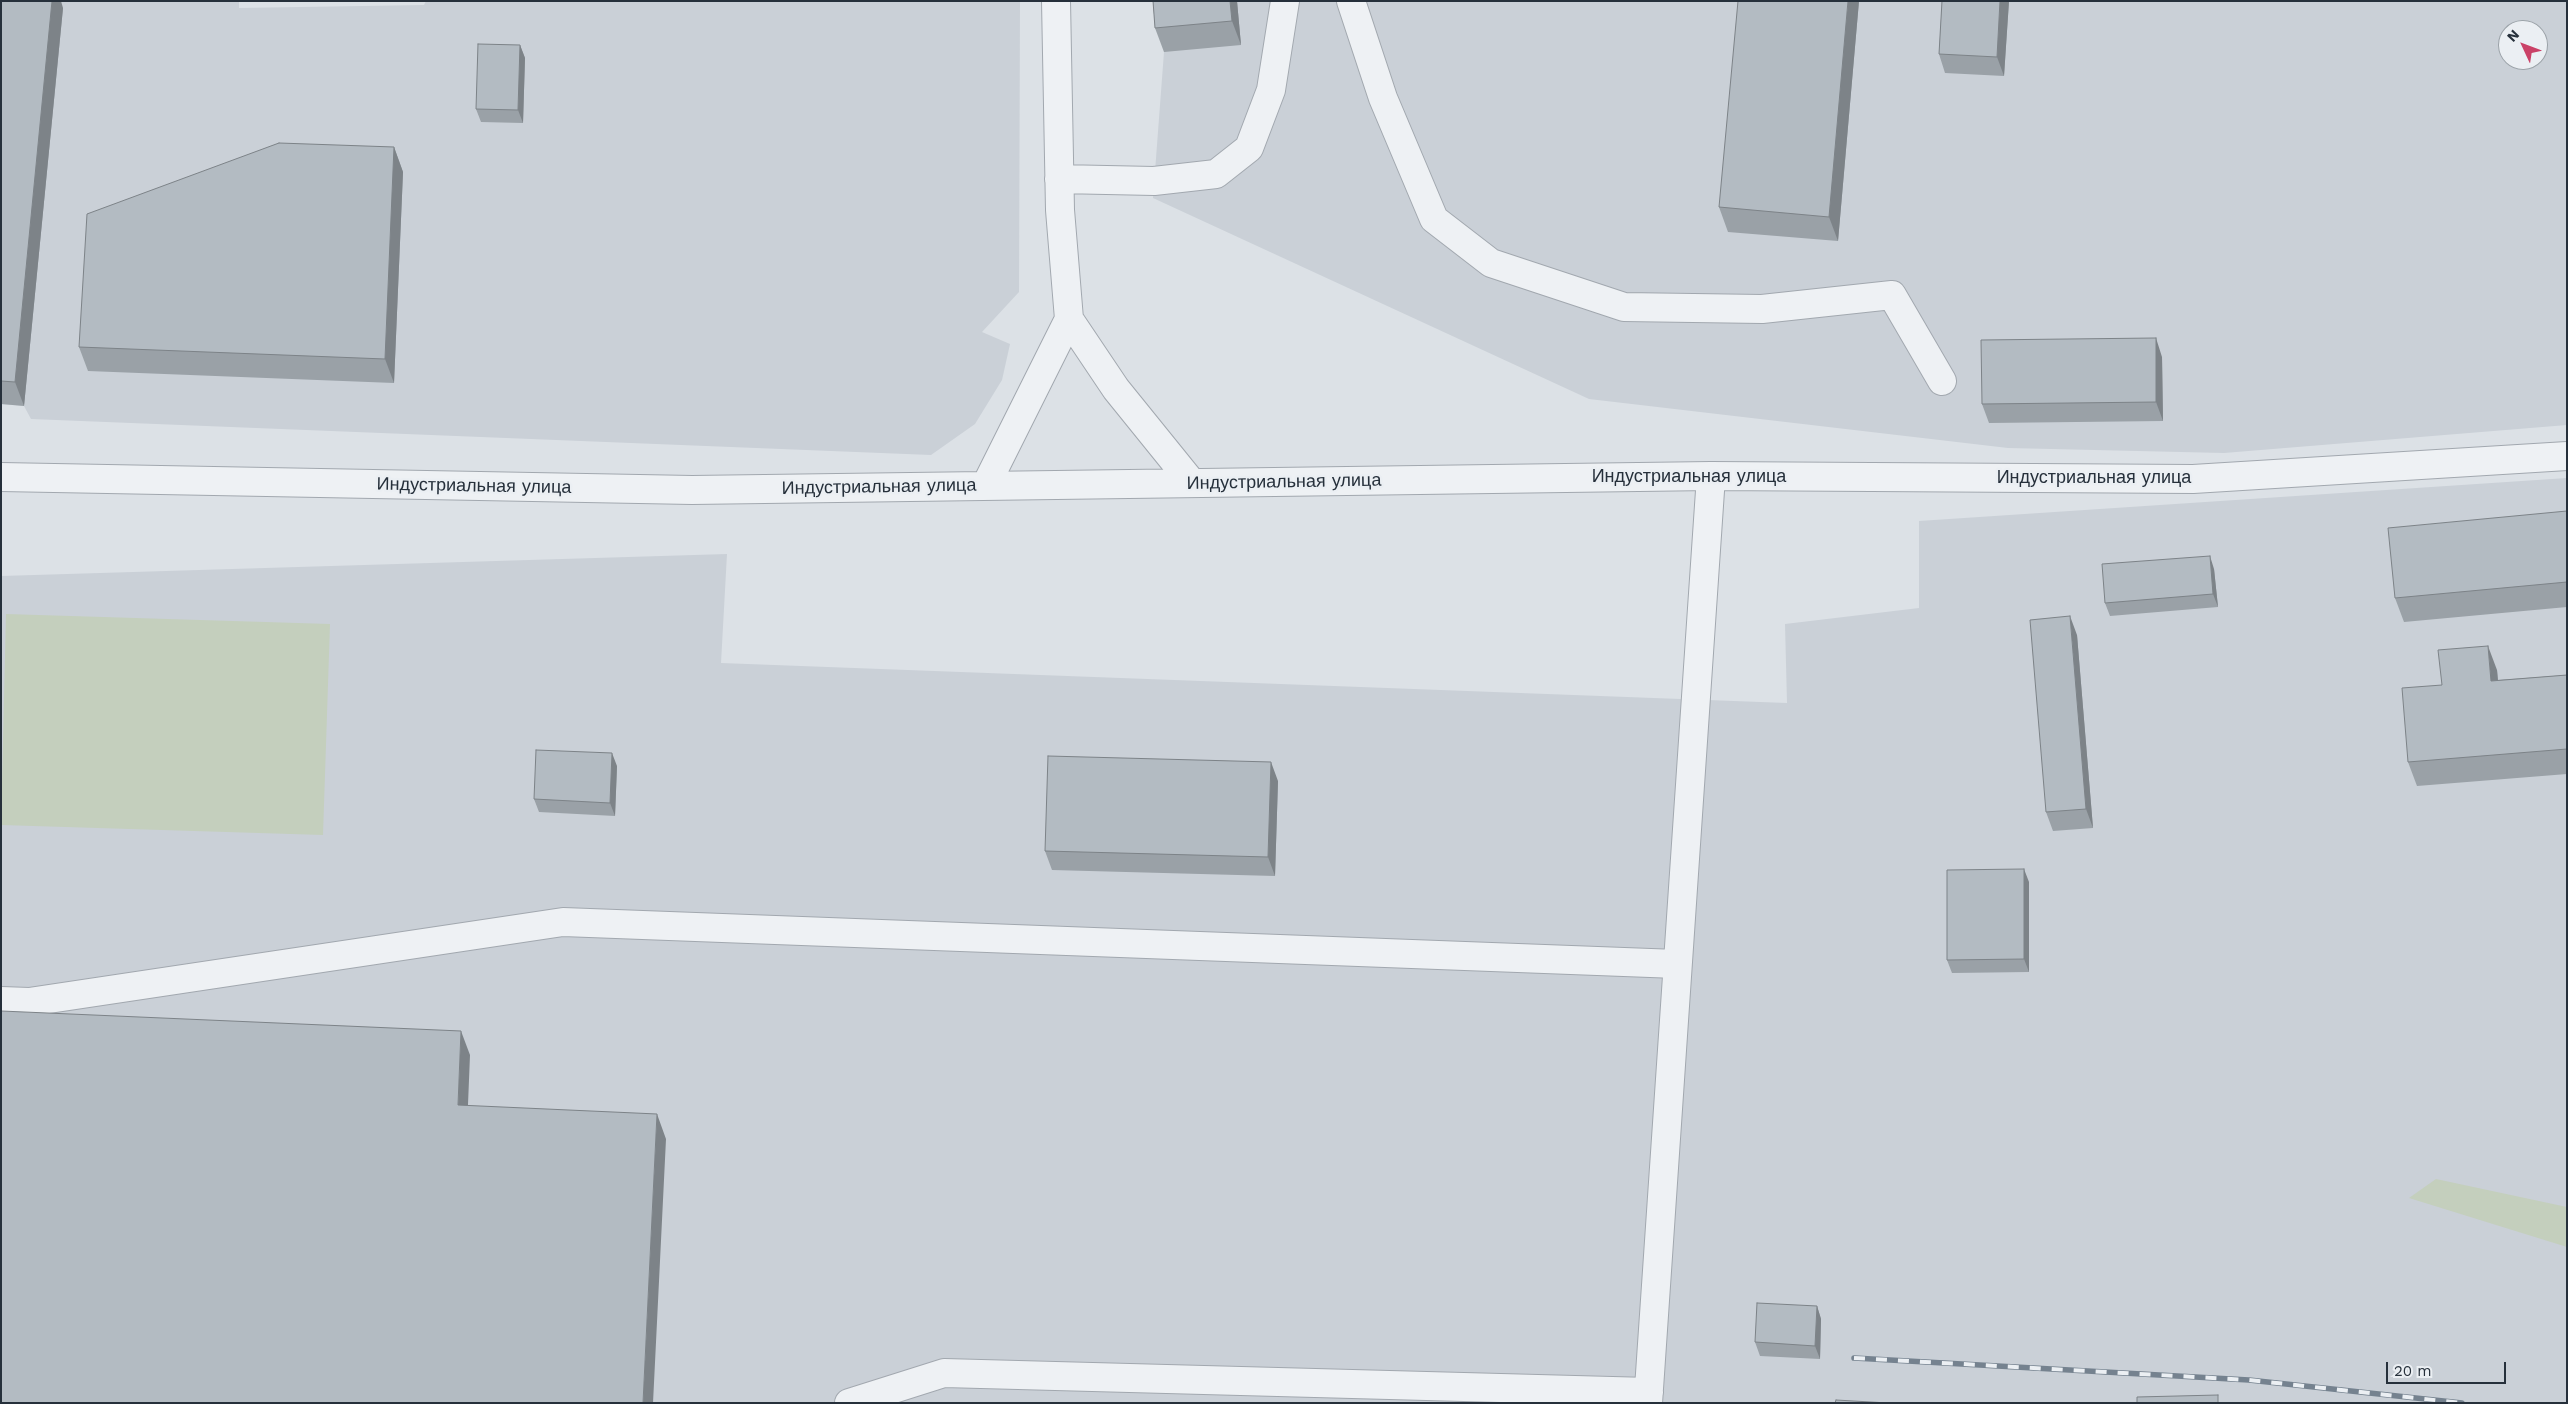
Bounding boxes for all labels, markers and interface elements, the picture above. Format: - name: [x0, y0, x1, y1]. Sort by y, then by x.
- north arrow: [2498, 20, 2548, 70]
- text: N: [2503, 26, 2522, 45]
- street label: Индустриальная улица: [1592, 466, 1786, 488]
- street label: Индустриальная улица: [1997, 467, 2191, 489]
- street label: Индустриальная улица: [1186, 470, 1382, 494]
- street label: Индустриальная улица: [376, 474, 572, 498]
- street label: Индустриальная улица: [781, 475, 977, 499]
- scale bar: [2388, 1352, 2508, 1384]
- text: 20 m: [2394, 1362, 2432, 1380]

